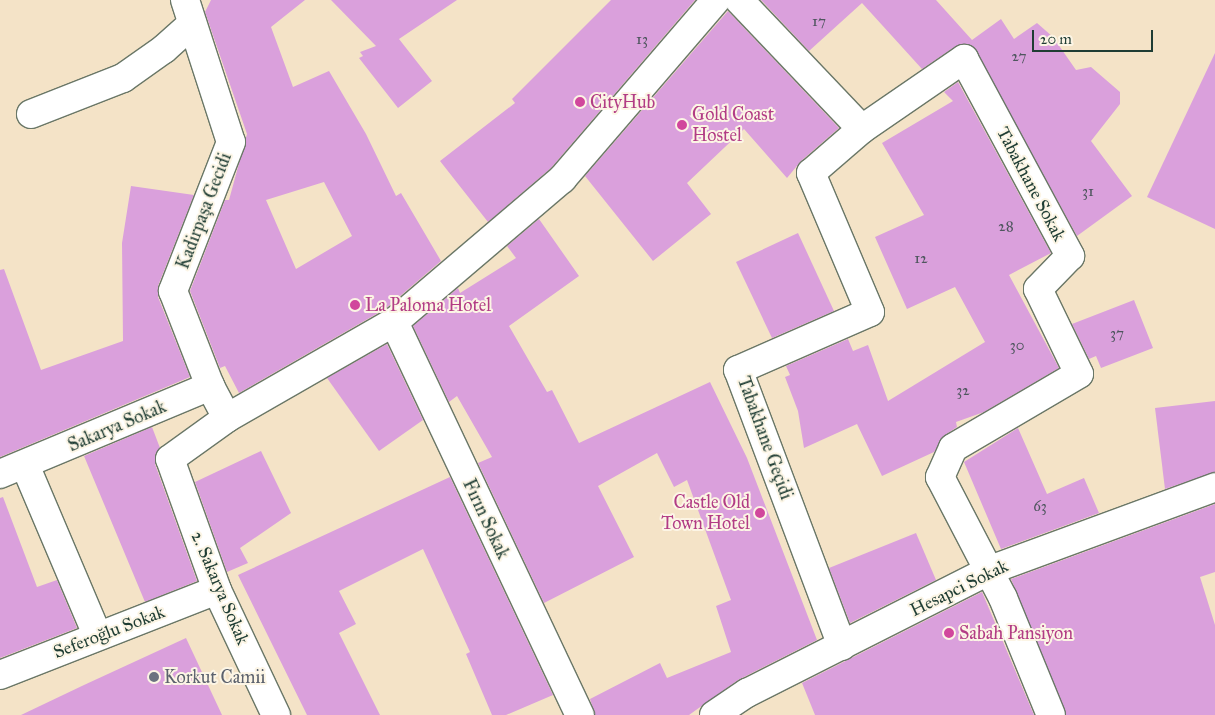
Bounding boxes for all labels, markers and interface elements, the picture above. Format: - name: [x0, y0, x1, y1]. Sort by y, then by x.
- house number: 17: [812, 13, 826, 31]
- scale bar: [1035, 20, 1156, 52]
- text: 20 m: [1040, 30, 1072, 48]
- house number: 13: [636, 31, 648, 49]
- house number: 27: [1012, 48, 1026, 66]
- place label: CityHub: [590, 91, 655, 113]
- marker: CityHub: [574, 96, 586, 108]
- place label: Gold Coast Hostel: [692, 104, 774, 146]
- marker: Gold Coast Hostel: [676, 119, 688, 131]
- street label: Tabakhane Sokak: [992, 123, 1070, 245]
- street label: Kadirpaşa Gecidi: [172, 150, 236, 272]
- house number: 31: [1082, 183, 1094, 201]
- house number: 28: [998, 218, 1014, 236]
- house number: 12: [914, 250, 928, 268]
- place label: La Paloma Hotel: [365, 294, 491, 316]
- marker: La Paloma Hotel: [349, 299, 361, 311]
- house number: 37: [1110, 325, 1124, 343]
- house number: 30: [1010, 337, 1024, 355]
- street label: Tabakhane Geçidi: [733, 374, 797, 502]
- house number: 32: [956, 382, 970, 400]
- street label: Sakarya Sokak: [65, 396, 169, 456]
- street label: Fırın Sokak: [458, 476, 514, 562]
- place label: Castle Old Town Hotel: [661, 492, 750, 534]
- house number: 63: [1033, 498, 1047, 516]
- marker: Castle Old Town Hotel: [754, 507, 766, 519]
- street label: 2. Sakarya Sokak: [186, 528, 254, 648]
- street label: Hesapci Sokak: [907, 555, 1011, 621]
- street label: Seferoğlu Sokak: [50, 601, 168, 663]
- place label: Sabah Pansiyon: [959, 622, 1073, 644]
- marker: Sabah Pansiyon: [943, 627, 955, 639]
- place label: Korkut Camii: [164, 666, 265, 688]
- marker: Korkut Camii: [148, 671, 160, 683]

